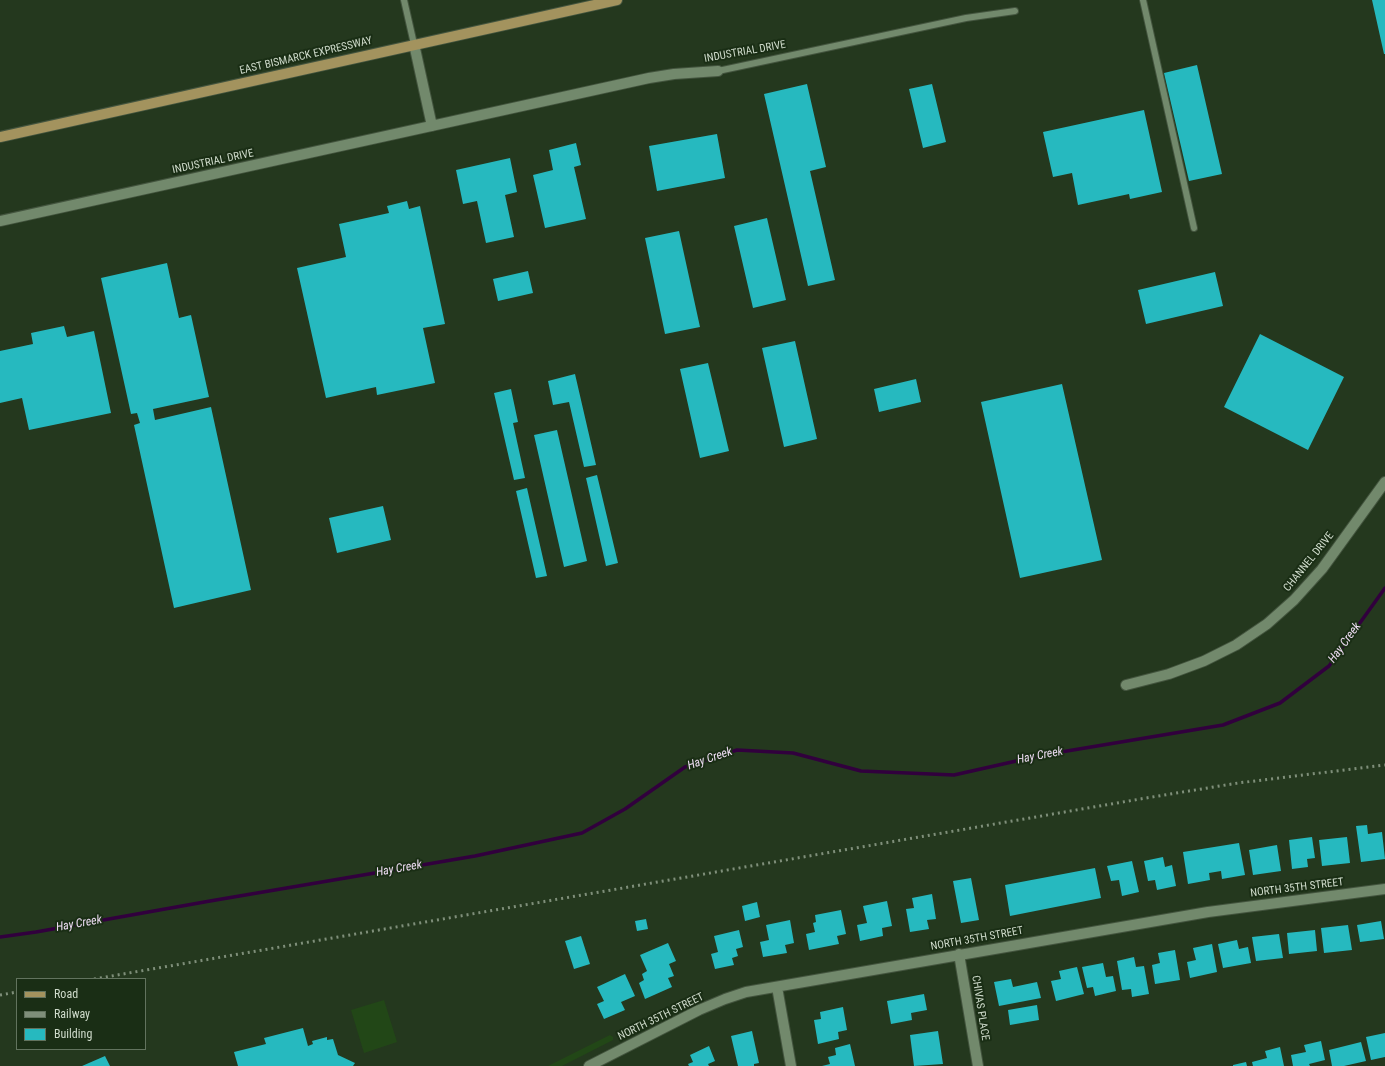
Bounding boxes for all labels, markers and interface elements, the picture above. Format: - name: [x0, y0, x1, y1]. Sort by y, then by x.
- street label: EAST BISMARCK EXPRESSWAY: [238, 34, 374, 78]
- street label: INDUSTRIAL DRIVE: [703, 38, 787, 66]
- street label: INDUSTRIAL DRIVE: [171, 147, 255, 177]
- street label: CHANNEL DRIVE: [1281, 530, 1337, 594]
- water label: Hay Creek: [1326, 620, 1364, 666]
- water label: Hay Creek: [1016, 744, 1064, 768]
- water label: Hay Creek: [686, 745, 734, 773]
- water label: Hay Creek: [375, 858, 423, 880]
- street label: NORTH 35TH STREET: [1250, 876, 1344, 900]
- water label: Hay Creek: [55, 913, 103, 935]
- street label: NORTH 35TH STREET: [930, 924, 1024, 954]
- street label: CHIVAS PLACE: [968, 975, 992, 1041]
- legend: [16, 978, 146, 1050]
- text: Road: [54, 987, 78, 1001]
- street label: NORTH 35TH STREET: [616, 990, 706, 1044]
- text: Railway: [54, 1007, 90, 1021]
- text: Building: [54, 1027, 92, 1041]

